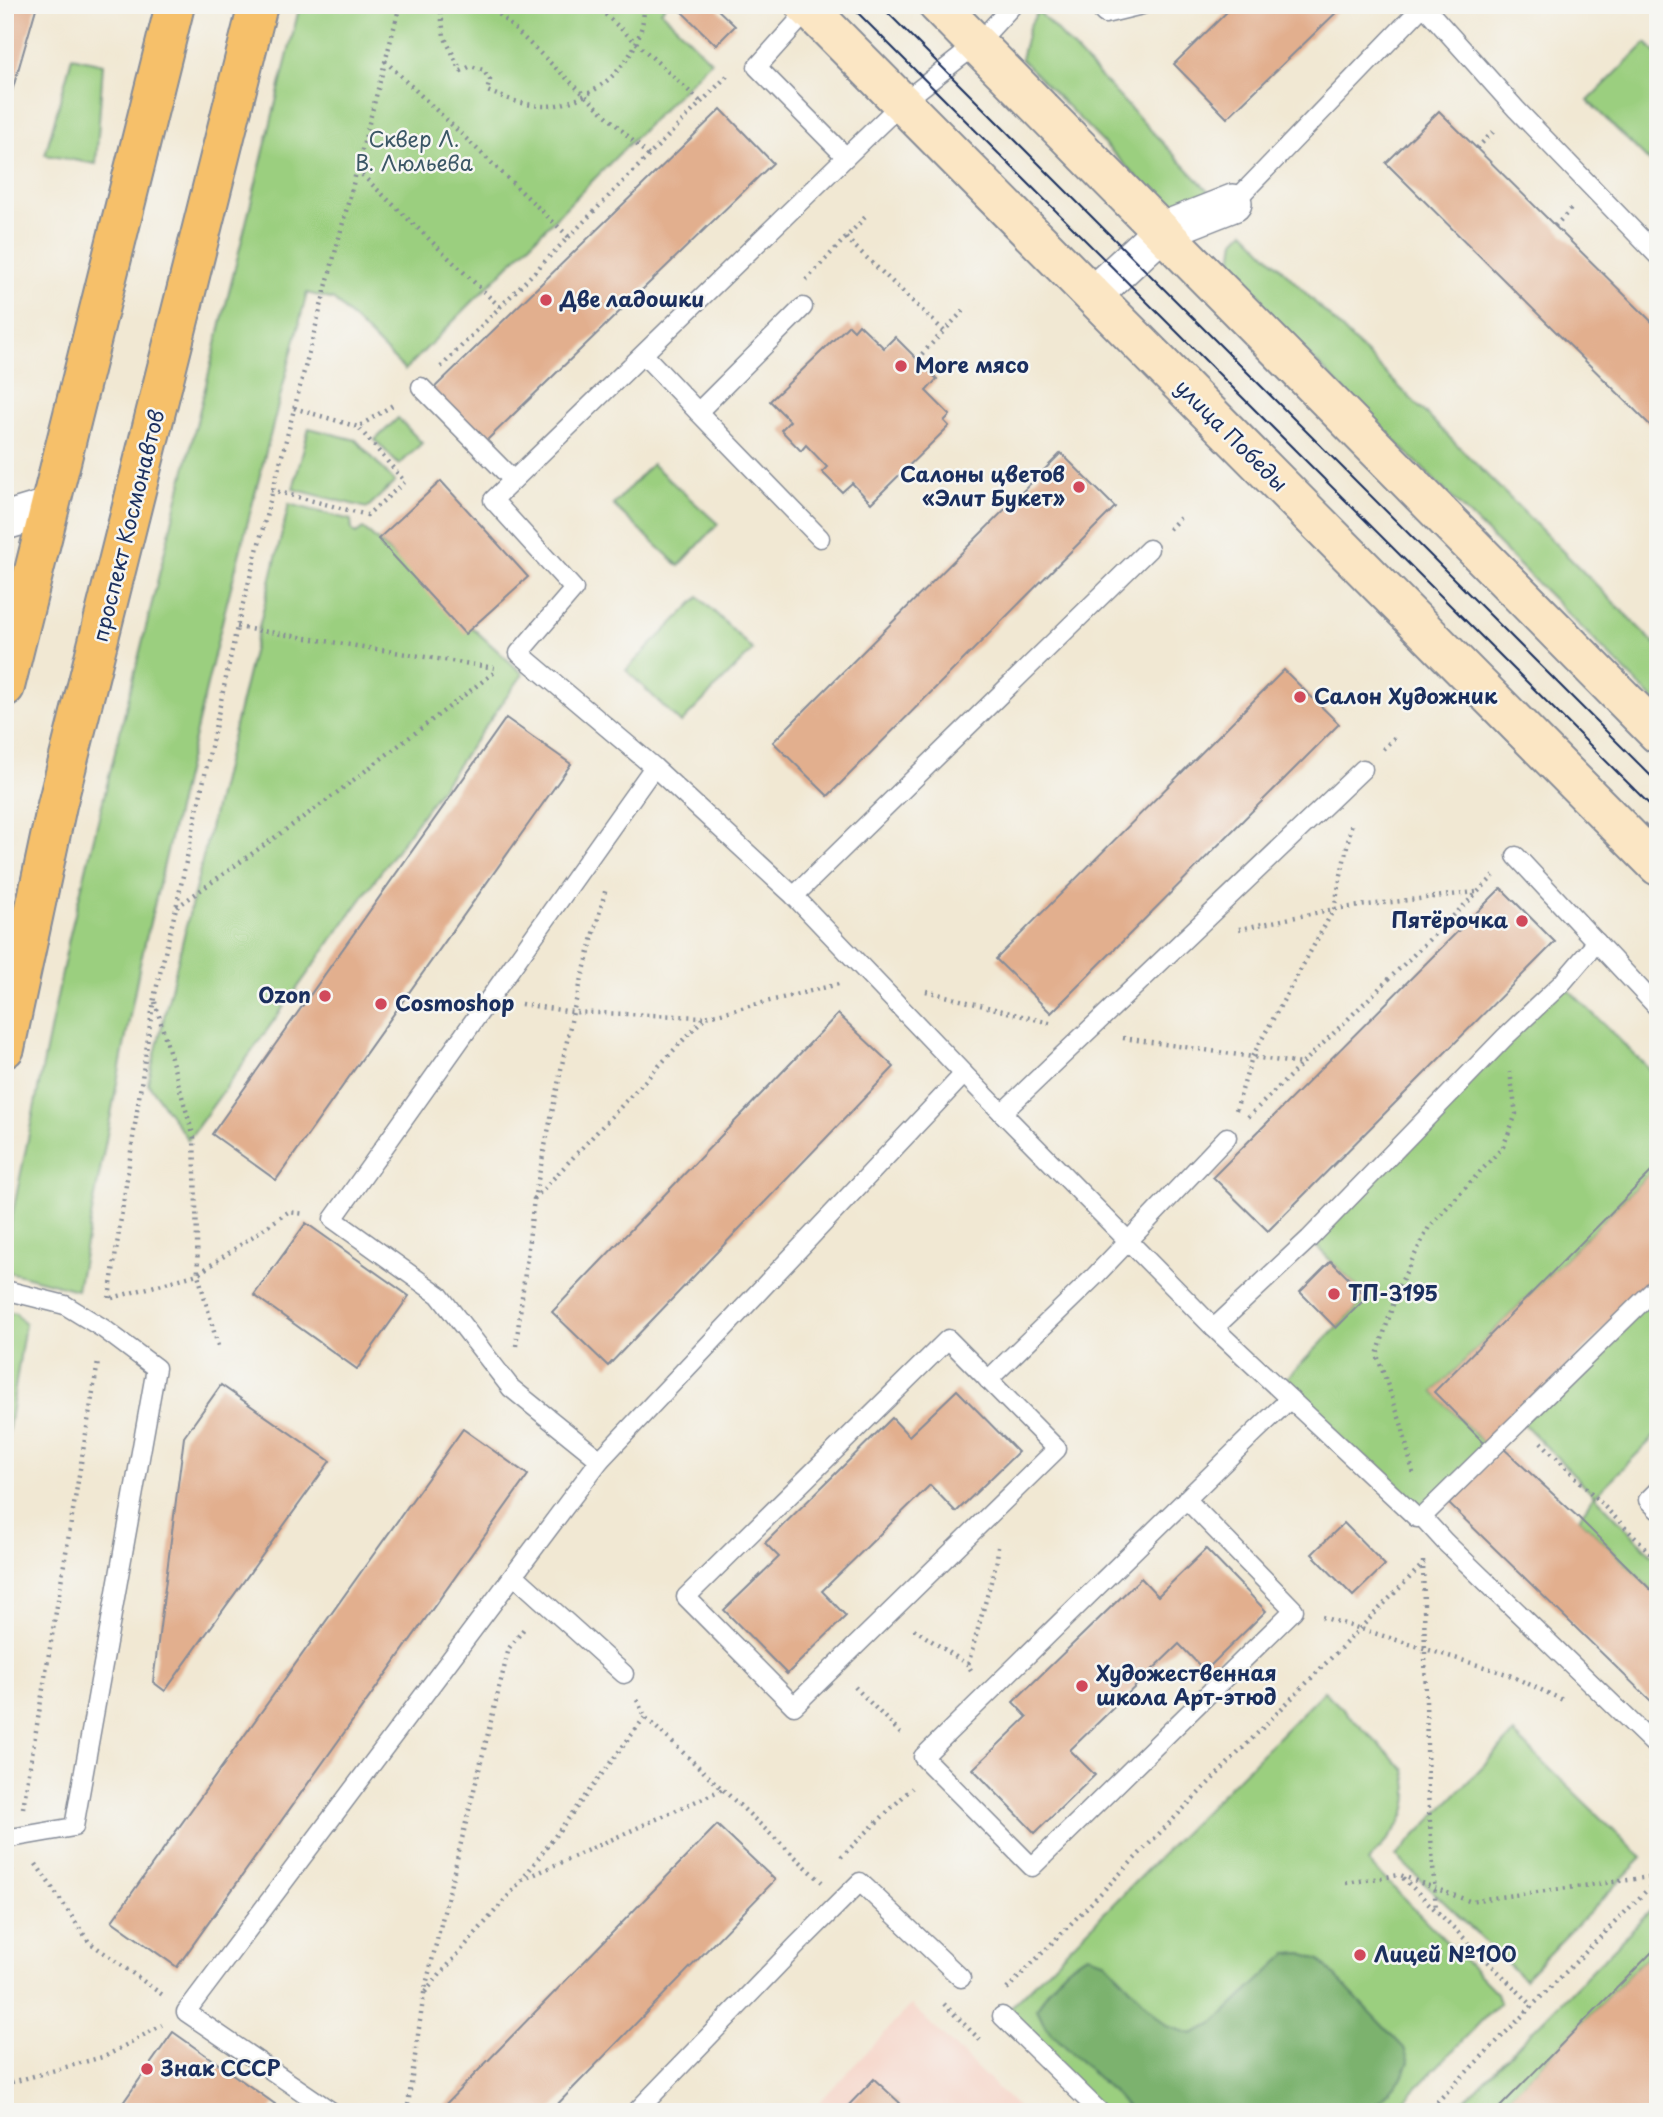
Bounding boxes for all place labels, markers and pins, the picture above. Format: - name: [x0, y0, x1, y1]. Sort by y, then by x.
- place label: Две ладошки: [559, 282, 705, 314]
- marker: Две ладошки: [538, 292, 554, 308]
- place label: More мясо: [915, 348, 1029, 380]
- marker: More мясо: [893, 358, 909, 374]
- place label: Салоны цветов «Элит Букет»: [900, 457, 1065, 513]
- marker: Салоны цветов «Элит Букет»: [1071, 479, 1087, 495]
- place label: Салон Художник: [1314, 679, 1498, 711]
- marker: Салон Художник: [1292, 689, 1308, 705]
- place label: Пятёрочка: [1391, 903, 1508, 935]
- marker: Пятёрочка: [1514, 913, 1530, 929]
- place label: Ozon: [258, 978, 311, 1010]
- place label: Cosmoshop: [395, 986, 514, 1018]
- marker: Ozon: [317, 988, 333, 1004]
- marker: Cosmoshop: [373, 996, 389, 1012]
- place label: ТП-3195: [1348, 1276, 1438, 1308]
- marker: ТП-3195: [1326, 1286, 1342, 1302]
- place label: Художественная школа Арт-этюд: [1096, 1656, 1277, 1712]
- marker: Художественная школа Арт-этюд: [1074, 1678, 1090, 1694]
- place label: Лицей №100: [1374, 1937, 1517, 1969]
- marker: Лицей №100: [1352, 1947, 1368, 1963]
- place label: Знак СССР: [160, 2051, 281, 2083]
- marker: Знак СССР: [139, 2061, 155, 2077]

